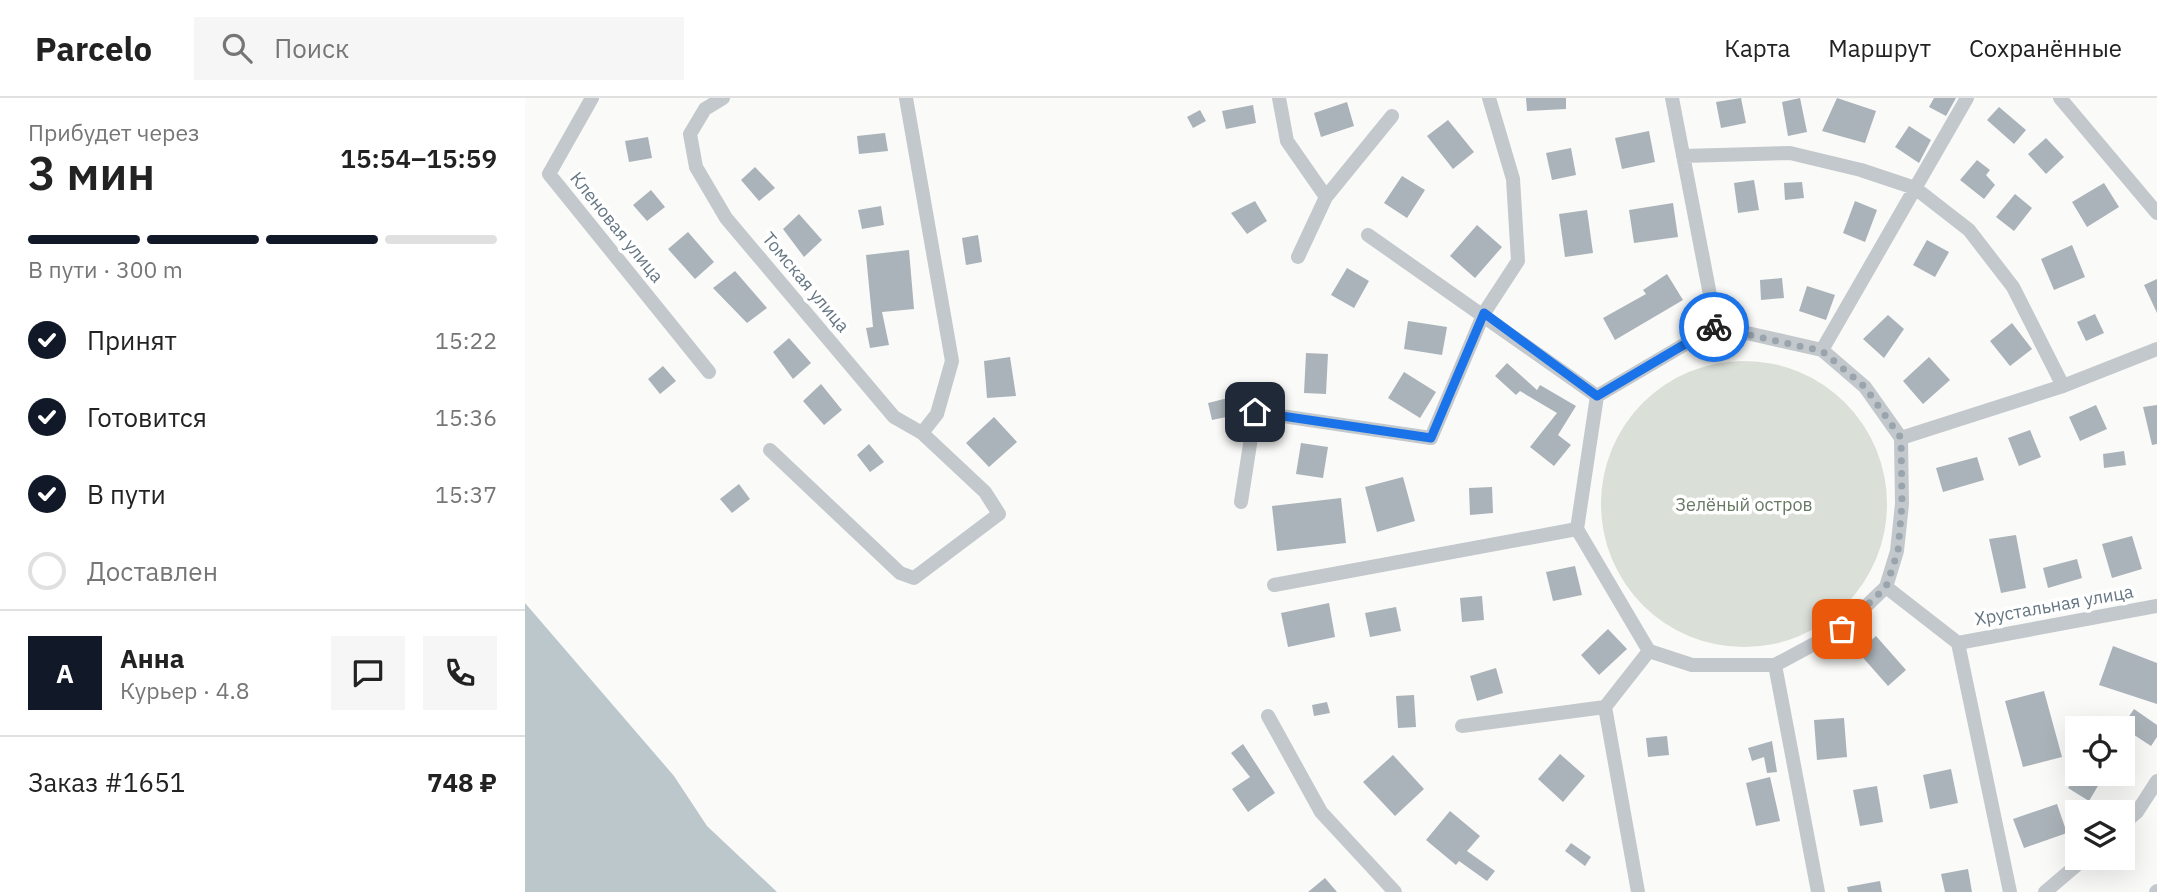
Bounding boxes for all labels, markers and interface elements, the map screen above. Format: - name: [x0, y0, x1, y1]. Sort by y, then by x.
- search box: [194, 17, 684, 80]
- text: Parcelo: [35, 27, 152, 70]
- icon: search: [218, 29, 256, 67]
- text: Поиск: [274, 31, 349, 65]
- text: Карта: [1724, 32, 1790, 64]
- text: Маршрут: [1828, 32, 1931, 64]
- text: Сохранённые: [1969, 32, 2122, 64]
- text: Прибудет через: [28, 117, 200, 147]
- text: 15:54–15:59: [340, 141, 497, 175]
- text: 3 мин: [28, 143, 155, 203]
- street label: Кленовая улица: [565, 167, 669, 287]
- street label: Томская улица: [757, 227, 855, 337]
- text: В пути · 300 m: [28, 254, 183, 284]
- courier: [1679, 292, 1749, 362]
- icon: bike: [1695, 308, 1733, 346]
- icon: check: [28, 321, 66, 359]
- text: Принят: [87, 323, 177, 357]
- text: 15:22: [435, 325, 497, 355]
- pin: [1225, 382, 1285, 442]
- icon: home: [1236, 393, 1274, 431]
- icon: check: [28, 398, 66, 436]
- text: Готовится: [87, 400, 207, 434]
- text: 15:36: [435, 402, 497, 432]
- icon: check: [28, 475, 66, 513]
- text: В пути: [87, 477, 166, 511]
- text: 15:37: [435, 479, 497, 509]
- park label: Зелёный остров: [1675, 493, 1813, 516]
- text: Доставлен: [87, 554, 218, 588]
- street label: Хрустальная улица: [1973, 580, 2136, 630]
- pin: [1812, 599, 1872, 659]
- icon: bag: [1823, 610, 1861, 648]
- button: chat: [331, 636, 405, 710]
- button: phone: [423, 636, 497, 710]
- text: Анна: [120, 641, 184, 675]
- text: А: [56, 656, 74, 690]
- text: Курьер · 4.8: [120, 675, 250, 705]
- map controls: [2065, 716, 2135, 870]
- button: locate: [2065, 716, 2135, 786]
- text: Заказ #1651: [28, 765, 185, 799]
- text: 748 ₽: [427, 765, 497, 799]
- button: layers: [2065, 800, 2135, 870]

